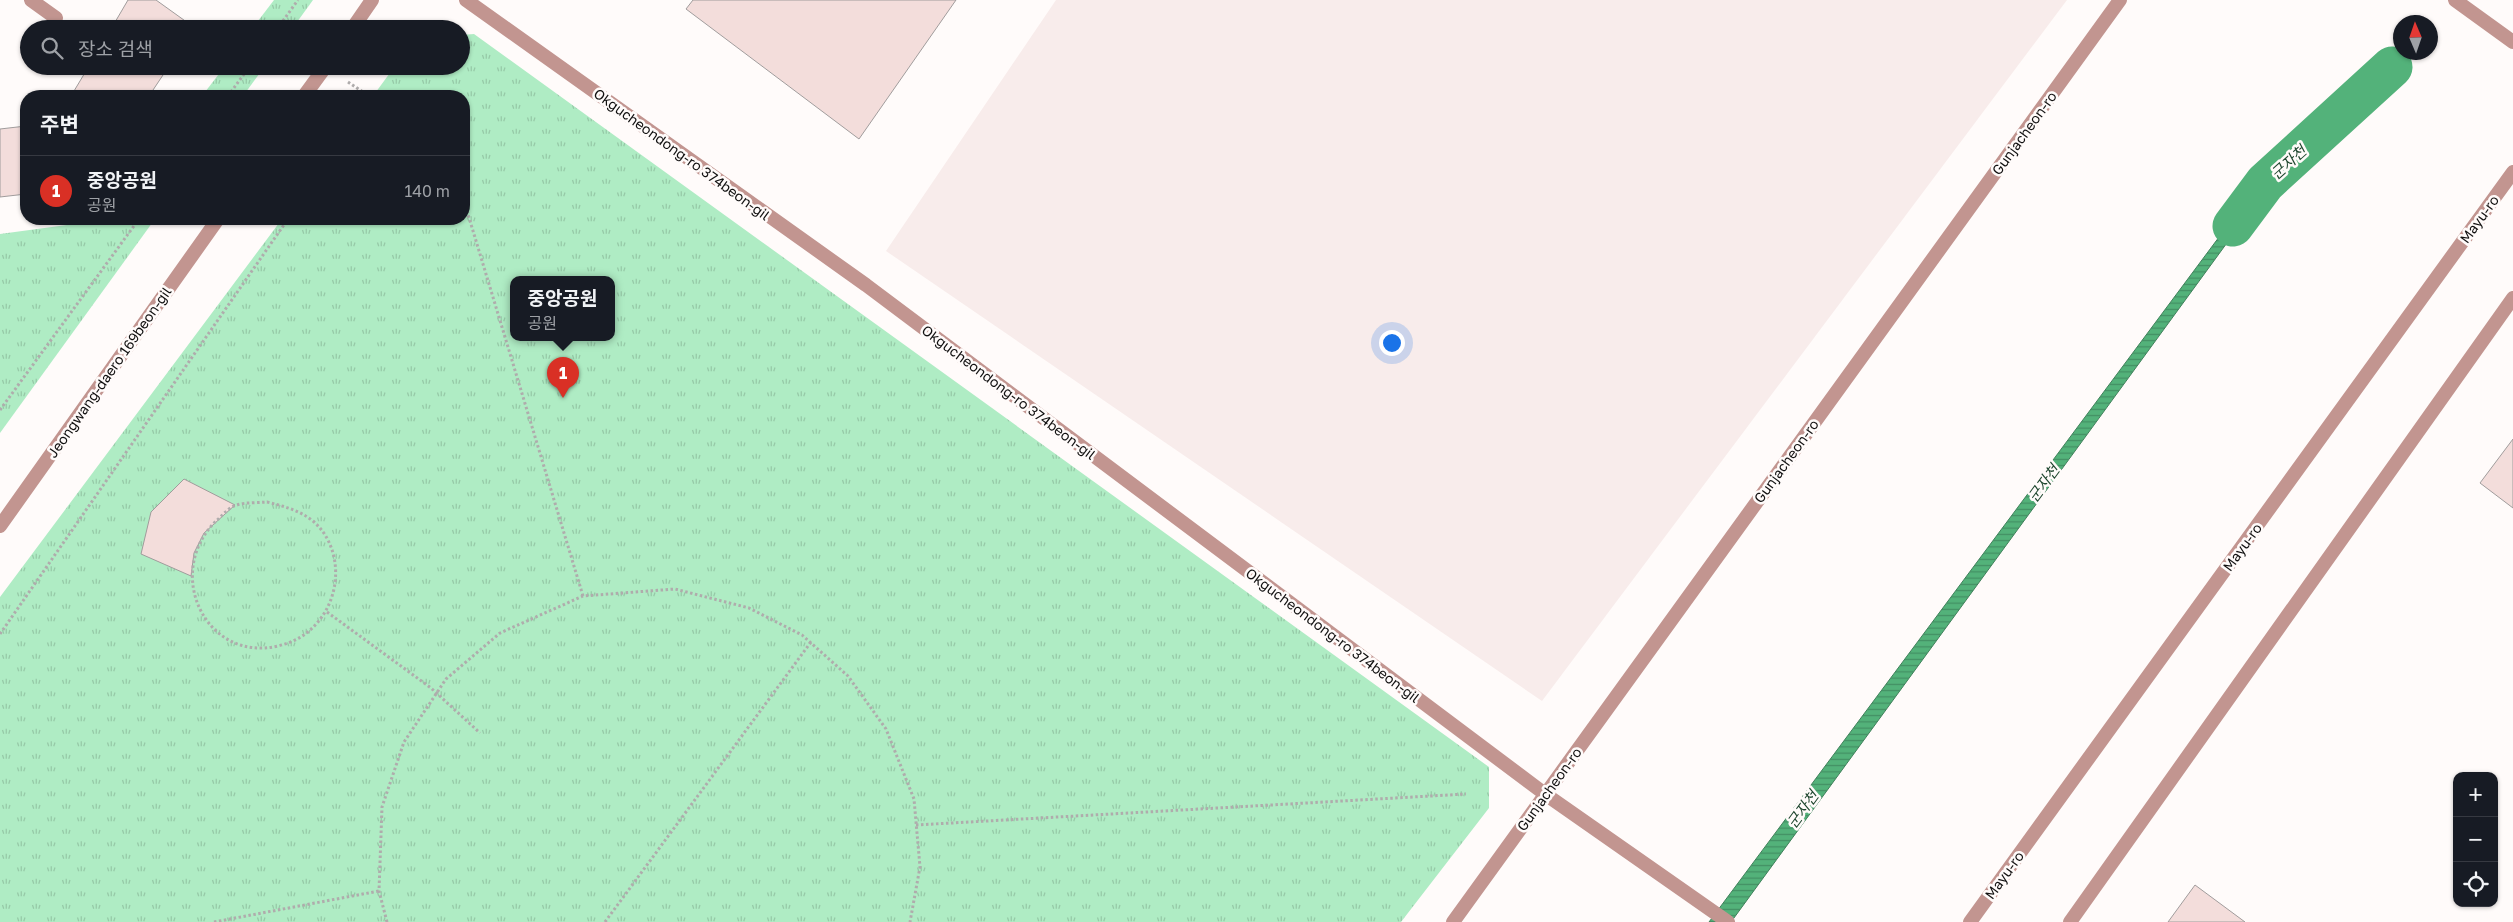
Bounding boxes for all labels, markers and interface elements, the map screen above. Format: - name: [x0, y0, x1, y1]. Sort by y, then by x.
- north arrow: [2393, 15, 2438, 60]
- search box: [20, 20, 470, 75]
- icon: search: [38, 34, 66, 62]
- text: 장소 검색: [78, 37, 153, 60]
- street label: Okgucheondong-ro 374beon-gil: [591, 84, 773, 224]
- street label: Gunjacheon-ro: [1988, 88, 2060, 178]
- text: 주변: [40, 111, 79, 137]
- water label: 군자천: [2267, 140, 2311, 183]
- text: 중앙공원: [87, 168, 157, 191]
- text: 1: [52, 181, 60, 201]
- text: 140 m: [404, 181, 450, 201]
- street label: Mayu-ro: [2456, 192, 2502, 246]
- text: 공원: [87, 195, 116, 215]
- popup: [510, 276, 615, 341]
- street label: Jeongwang-daero 169beon-gil: [43, 283, 175, 461]
- text: 중앙공원: [528, 286, 597, 309]
- text: 공원: [528, 313, 557, 333]
- street label: Okgucheondong-ro 374beon-gil: [919, 321, 1099, 463]
- your location: [1379, 330, 1405, 356]
- pin: 1: [547, 357, 579, 398]
- street label: Gunjacheon-ro: [1750, 416, 1822, 506]
- water label: 군자천: [2024, 459, 2064, 505]
- street label: Mayu-ro: [2219, 520, 2265, 574]
- street label: Okgucheondong-ro 374beon-gil: [1243, 564, 1423, 706]
- street label: Gunjacheon-ro: [1513, 744, 1585, 834]
- map controls: [2453, 772, 2498, 907]
- button: +: [2453, 772, 2498, 817]
- water label: 군자천: [1783, 785, 1823, 831]
- button: −: [2453, 817, 2498, 862]
- street label: Mayu-ro: [1981, 848, 2027, 902]
- button: locate: [2453, 862, 2498, 907]

